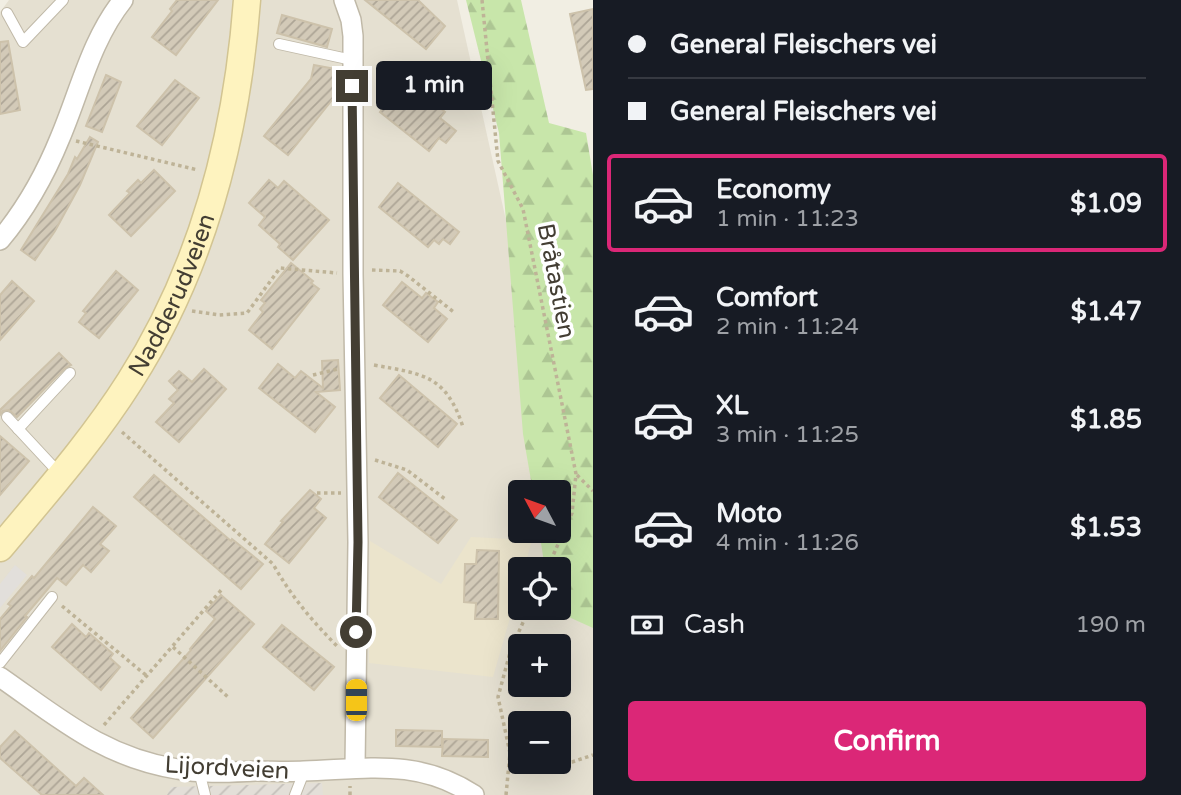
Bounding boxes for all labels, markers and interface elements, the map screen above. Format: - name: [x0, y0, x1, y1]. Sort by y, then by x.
- text: General Fleischers vei: [670, 29, 937, 60]
- callout: 1 min: [376, 62, 492, 110]
- route end: [336, 70, 368, 102]
- text: 1 min: [403, 71, 465, 99]
- text: General Fleischers vei: [670, 96, 937, 127]
- icon: car: [632, 172, 695, 235]
- text: Economy: [716, 174, 831, 205]
- text: $1.09: [1070, 188, 1142, 219]
- text: 1 min · 11:23: [716, 205, 859, 233]
- street label: Nadderudveien: [122, 210, 221, 382]
- street label: Bråtastien: [531, 221, 581, 341]
- icon: car: [632, 280, 695, 343]
- text: Comfort: [716, 282, 818, 313]
- text: $1.47: [1071, 296, 1142, 327]
- text: 2 min · 11:24: [716, 313, 859, 341]
- icon: car: [632, 388, 695, 451]
- text: XL: [716, 390, 748, 421]
- text: $1.85: [1070, 404, 1142, 435]
- text: 3 min · 11:25: [716, 421, 859, 449]
- north arrow: [508, 480, 570, 542]
- map controls: [508, 480, 571, 774]
- icon: car: [632, 496, 695, 559]
- text: Moto: [716, 498, 782, 529]
- text: $1.53: [1070, 512, 1142, 543]
- text: 4 min · 11:26: [716, 529, 859, 557]
- button: locate: [508, 557, 571, 620]
- icon: cash: [628, 606, 666, 644]
- text: Cash: [684, 609, 745, 640]
- text: 190 m: [1076, 611, 1146, 639]
- route start: [340, 616, 372, 648]
- button: +: [508, 634, 571, 697]
- car: [346, 679, 367, 721]
- button: Confirm: [628, 701, 1146, 781]
- button: −: [508, 711, 571, 774]
- street label: Lijordveien: [164, 750, 290, 786]

